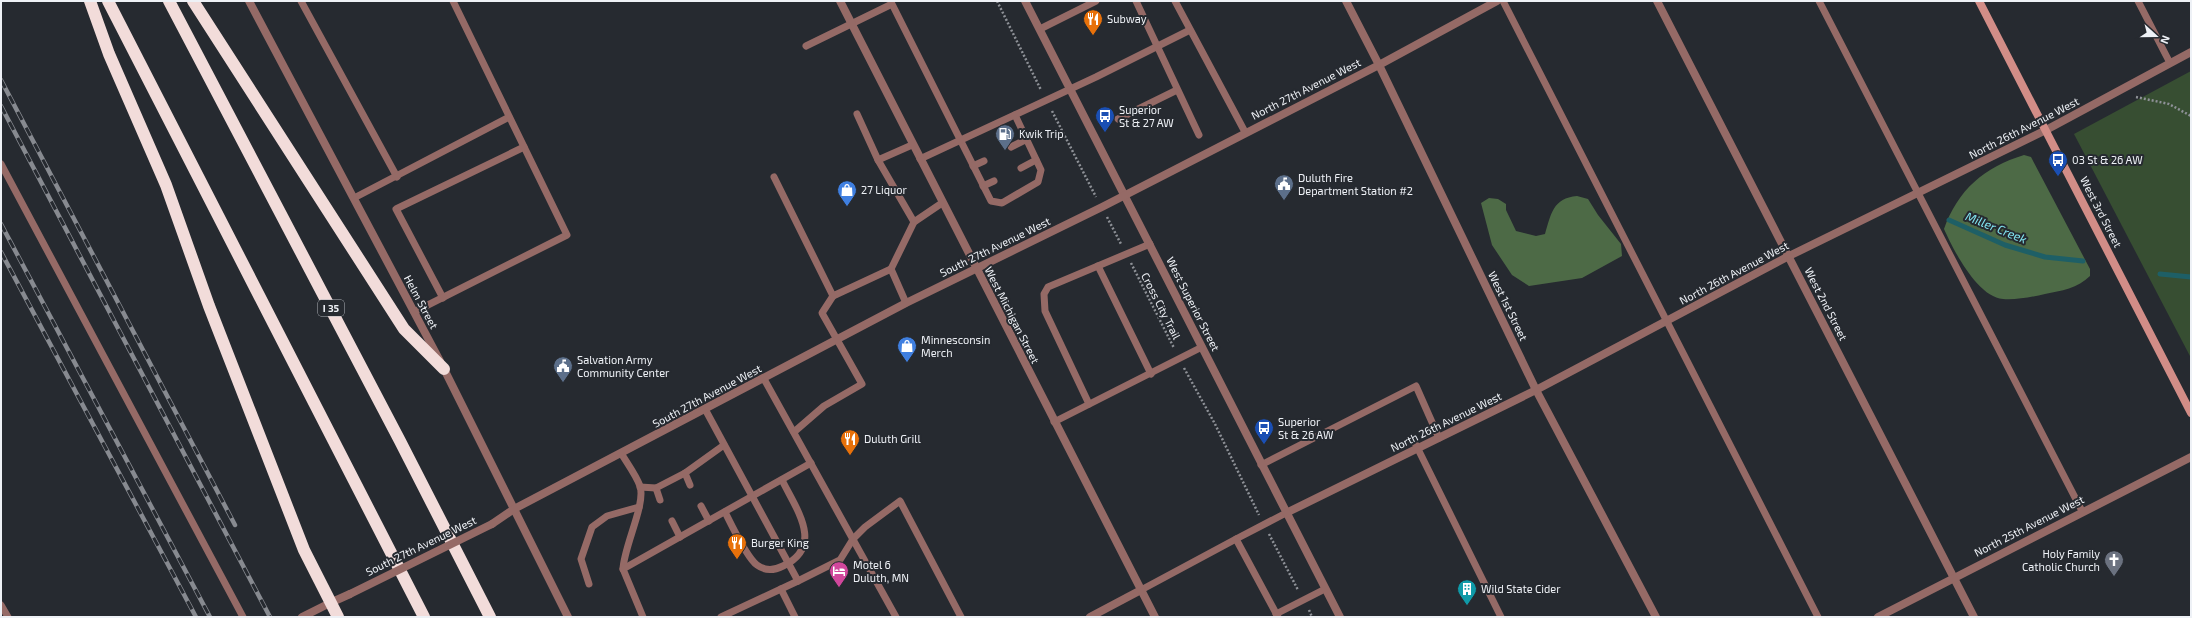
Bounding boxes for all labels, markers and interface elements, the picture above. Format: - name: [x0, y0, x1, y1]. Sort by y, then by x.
- restaurant icon: Subway: [1082, 8, 1104, 36]
- place label: Subway: [1107, 12, 1147, 25]
- north arrow: [2136, 16, 2176, 56]
- text: N: [2158, 34, 2173, 46]
- street label: North 27th Avenue West: [1249, 55, 1363, 122]
- street label: North 26th Avenue West: [1967, 94, 2081, 161]
- place label: Superior St & 27 AW: [1119, 103, 1174, 129]
- bus stop icon: Superior St & 27 AW: [1094, 105, 1116, 133]
- fuel station icon: Kwik Trip: [994, 123, 1016, 151]
- place label: Kwik Trip: [1019, 127, 1064, 140]
- bus stop icon: 03 St & 26 AW: [2047, 149, 2069, 177]
- place label: 03 St & 26 AW: [2072, 153, 2143, 166]
- place label: Duluth Fire Department Station #2: [1298, 171, 1413, 197]
- public building icon: Duluth Fire Department Station #2: [1273, 173, 1295, 201]
- street label: West 3rd Street: [2078, 174, 2125, 250]
- shop icon: 27 Liquor: [836, 179, 858, 207]
- place label: 27 Liquor: [861, 183, 907, 196]
- water label: Miller Creek: [1964, 208, 2029, 246]
- street label: South 27th Avenue West: [937, 214, 1052, 279]
- street label: North 26th Avenue West: [1677, 238, 1791, 307]
- street label: West Superior Street: [1164, 255, 1223, 353]
- street label: West Michigan Street: [982, 264, 1042, 365]
- street label: West 2nd Street: [1802, 265, 1850, 342]
- street label: West 1st Street: [1486, 269, 1531, 343]
- street label: Cross City Trail: [1139, 270, 1184, 342]
- street label: Helm Street: [402, 273, 441, 331]
- road number: I 35: [318, 300, 344, 316]
- place label: Minnesconsin Merch: [921, 333, 990, 359]
- shop icon: Minnesconsin Merch: [896, 335, 918, 363]
- place label: Salvation Army Community Center: [577, 353, 670, 379]
- public building icon: Salvation Army Community Center: [552, 355, 574, 383]
- street label: South 27th Avenue West: [650, 361, 763, 430]
- street label: North 26th Avenue West: [1388, 389, 1503, 454]
- place label: Superior St & 26 AW: [1278, 415, 1334, 441]
- bus stop icon: Superior St & 26 AW: [1253, 417, 1275, 445]
- restaurant icon: Duluth Grill: [839, 428, 861, 456]
- place label: Duluth Grill: [864, 432, 921, 445]
- street label: North 25th Avenue West: [1972, 492, 2086, 559]
- street label: South 27th Avenue West: [363, 513, 478, 578]
- restaurant icon: Burger King: [726, 532, 748, 560]
- place label: Burger King: [751, 536, 809, 549]
- place label: Holy Family Catholic Church: [2022, 547, 2100, 573]
- church icon: Holy Family Catholic Church: [2103, 549, 2125, 577]
- place label: Motel 6 Duluth, MN: [853, 558, 909, 584]
- hotel icon: Motel 6 Duluth, MN: [828, 560, 850, 588]
- building icon: Wild State Cider: [1456, 578, 1478, 606]
- place label: Wild State Cider: [1481, 582, 1561, 595]

